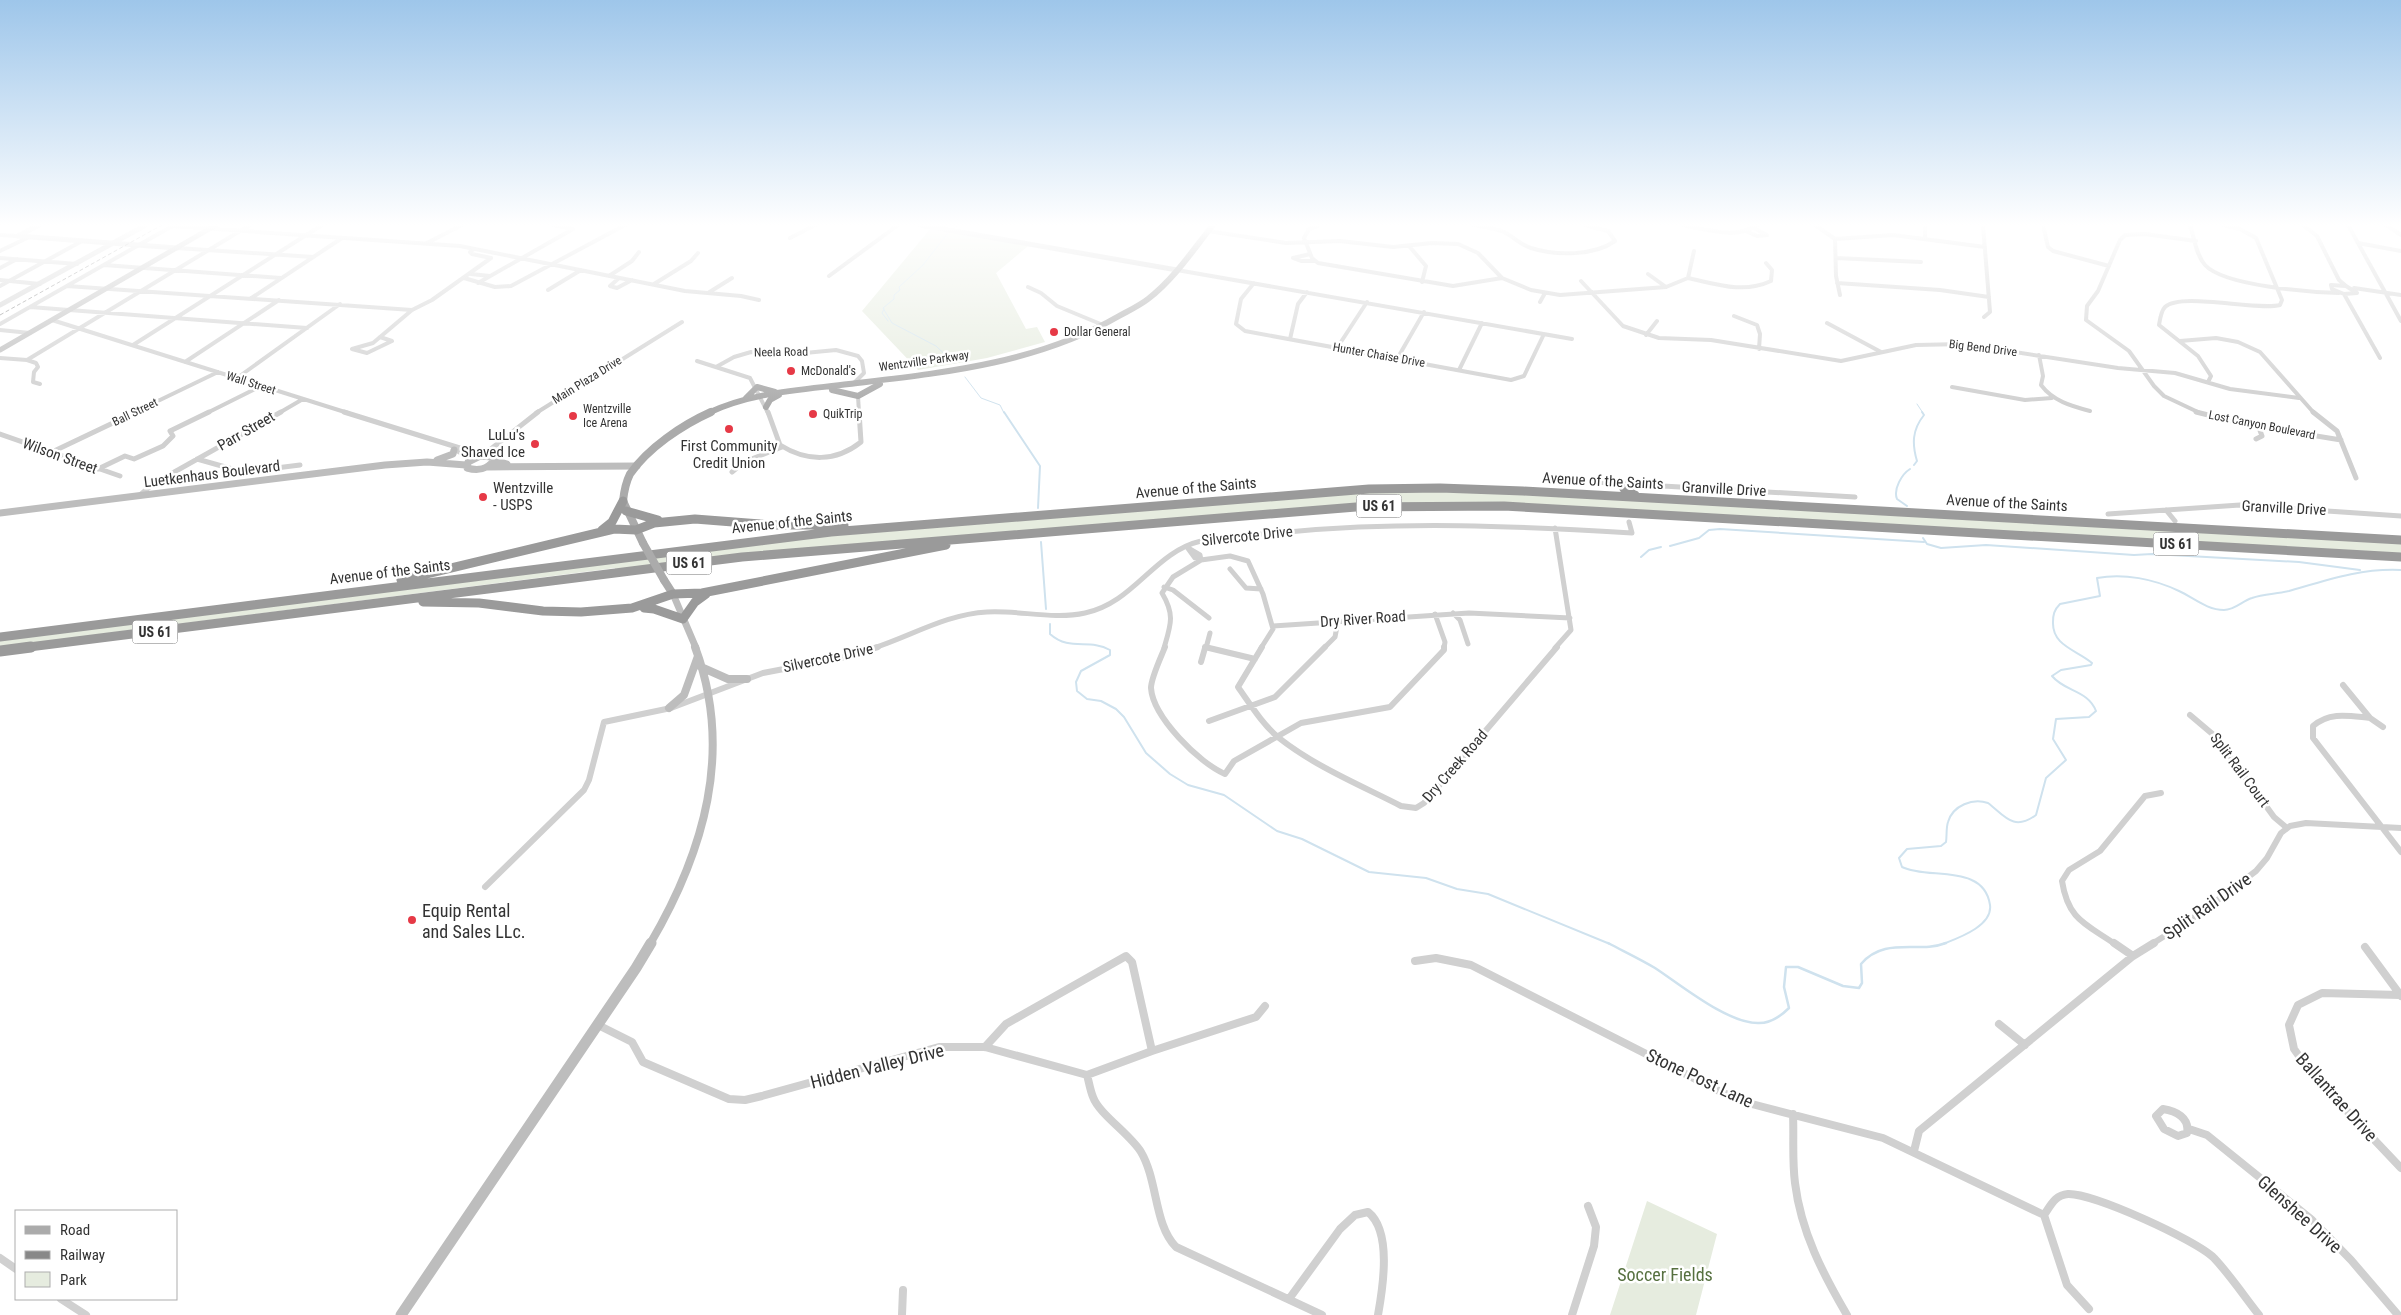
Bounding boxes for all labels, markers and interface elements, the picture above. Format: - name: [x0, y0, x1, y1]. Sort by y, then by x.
- place label: Dollar General: [1064, 325, 1131, 339]
- marker: Dollar General: [1048, 326, 1060, 338]
- street label: Big Bend Drive: [1948, 337, 2018, 359]
- street label: Hunter Chaise Drive: [1332, 340, 1427, 370]
- street label: Neela Road: [754, 345, 808, 359]
- street label: Wentzville Parkway: [878, 348, 970, 374]
- street label: Main Plaza Drive: [550, 353, 625, 407]
- place label: McDonald's: [801, 364, 856, 378]
- marker: McDonald's: [785, 365, 797, 377]
- street label: Wall Street: [225, 368, 278, 398]
- street label: Ball Street: [110, 395, 160, 429]
- place label: Wentzville Ice Arena: [583, 402, 632, 430]
- street label: Parr Street: [214, 407, 278, 455]
- place label: QuikTrip: [823, 407, 862, 421]
- marker: QuikTrip: [807, 408, 819, 420]
- street label: Lost Canyon Boulevard: [2207, 408, 2317, 442]
- marker: Wentzville Ice Arena: [567, 410, 579, 422]
- marker: First Community Credit Union: [723, 423, 735, 435]
- place label: LuLu's Shaved Ice: [461, 426, 525, 461]
- street label: Wilson Street: [20, 434, 100, 478]
- place label: First Community Credit Union: [680, 437, 778, 472]
- marker: LuLu's Shaved Ice: [529, 438, 541, 450]
- street label: Luetkenhaus Boulevard: [143, 457, 281, 491]
- street label: Avenue of the Saints: [1542, 469, 1664, 493]
- street label: Avenue of the Saints: [1135, 474, 1257, 502]
- street label: Granville Drive: [1681, 478, 1767, 500]
- place label: Wentzville - USPS: [493, 479, 553, 514]
- marker: Wentzville - USPS: [477, 491, 489, 503]
- street label: Avenue of the Saints: [1946, 491, 2068, 515]
- road number: US 61: [1356, 494, 1402, 518]
- street label: Granville Drive: [2241, 497, 2327, 519]
- street label: Avenue of the Saints: [731, 507, 853, 537]
- street label: Silvercote Drive: [1200, 522, 1294, 550]
- road number: US 61: [2154, 532, 2198, 556]
- road number: US 61: [666, 552, 712, 574]
- street label: Avenue of the Saints: [329, 556, 452, 588]
- street label: Dry River Road: [1320, 607, 1406, 631]
- road number: US 61: [132, 620, 178, 644]
- street label: Silvercote Drive: [781, 640, 875, 676]
- street label: Dry Creek Road: [1419, 726, 1491, 806]
- street label: Split Rail Court: [2206, 729, 2274, 811]
- street label: Split Rail Drive: [2159, 868, 2255, 944]
- place label: Equip Rental and Sales LLc.: [422, 900, 525, 942]
- marker: Equip Rental and Sales LLc.: [406, 914, 418, 926]
- street label: Hidden Valley Drive: [808, 1039, 946, 1093]
- street label: Stone Post Lane: [1643, 1044, 1757, 1112]
- street label: Ballantrae Drive: [2292, 1048, 2382, 1146]
- street label: Glenshee Drive: [2254, 1171, 2346, 1257]
- legend: [15, 1210, 178, 1300]
- text: Road: [60, 1221, 90, 1239]
- text: Railway: [60, 1246, 105, 1264]
- park label: Soccer Fields: [1617, 1264, 1713, 1285]
- text: Park: [60, 1271, 87, 1289]

